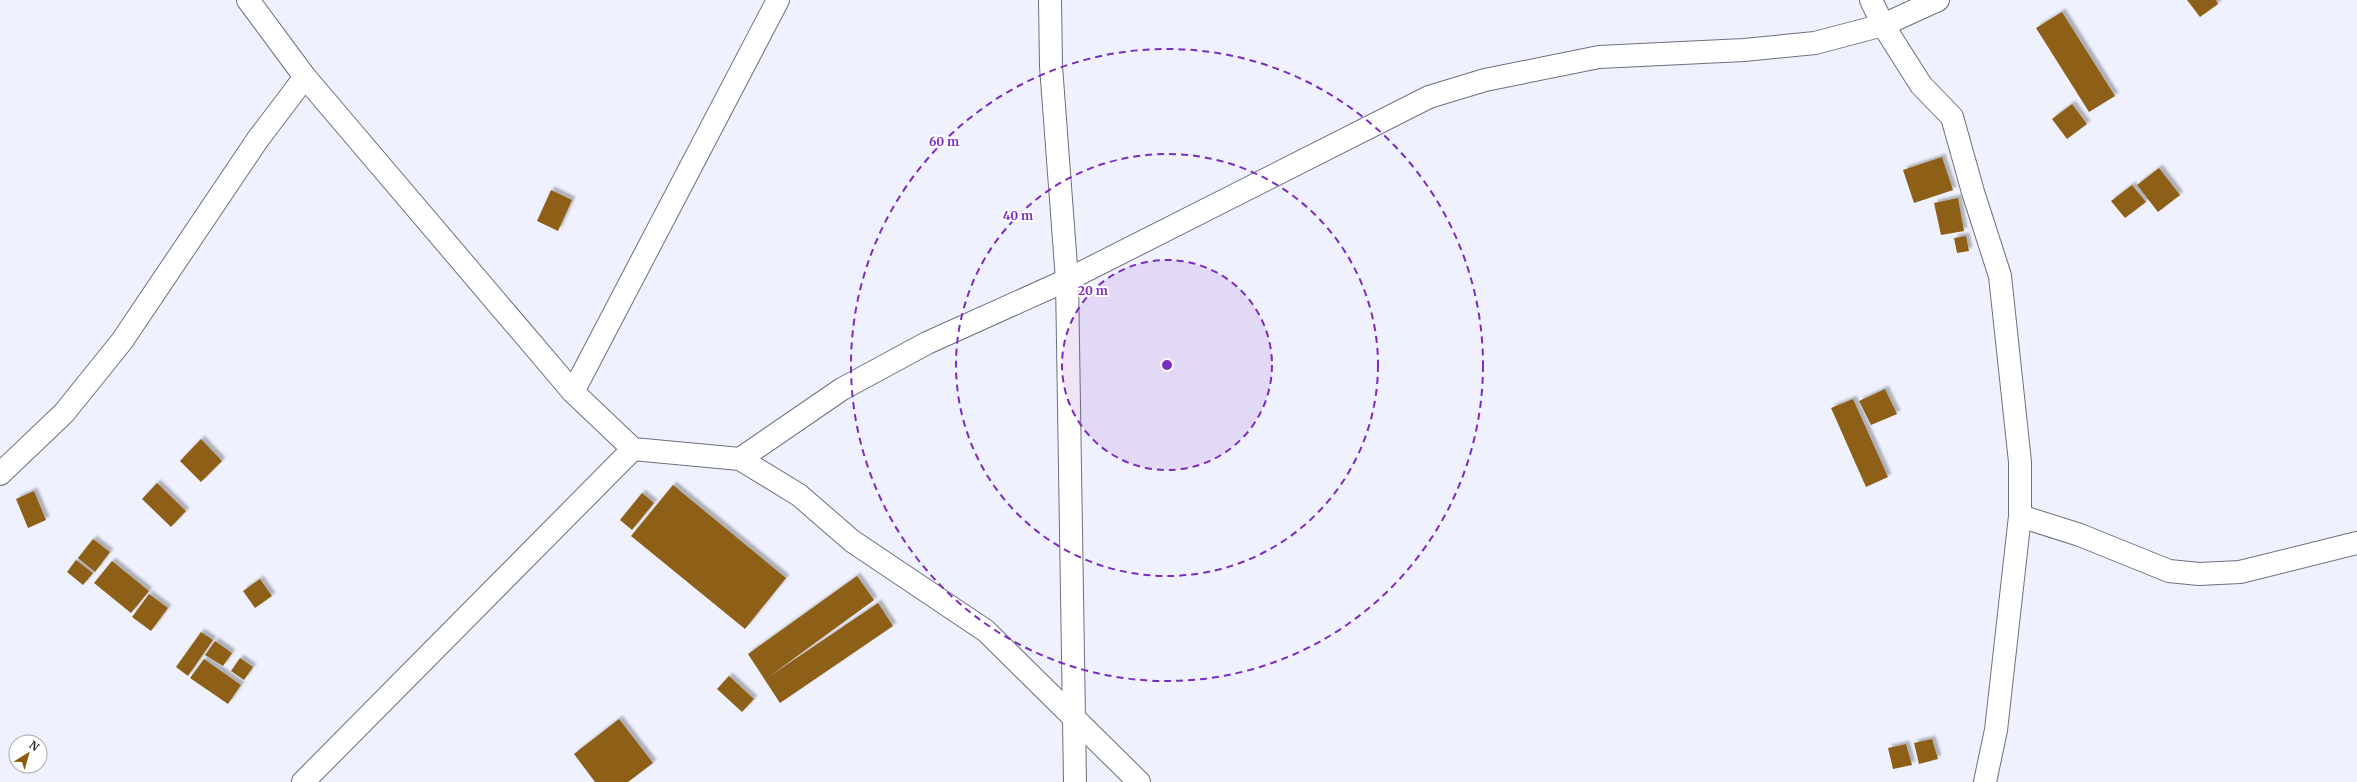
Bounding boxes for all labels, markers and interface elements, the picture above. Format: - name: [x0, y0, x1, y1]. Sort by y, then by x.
- text: 60 m: [929, 134, 959, 149]
- text: 40 m: [1003, 208, 1033, 223]
- text: 20 m: [1078, 283, 1108, 298]
- centre of rings: [1160, 358, 1174, 372]
- north arrow: [8, 734, 48, 774]
- text: N: [26, 738, 42, 754]

